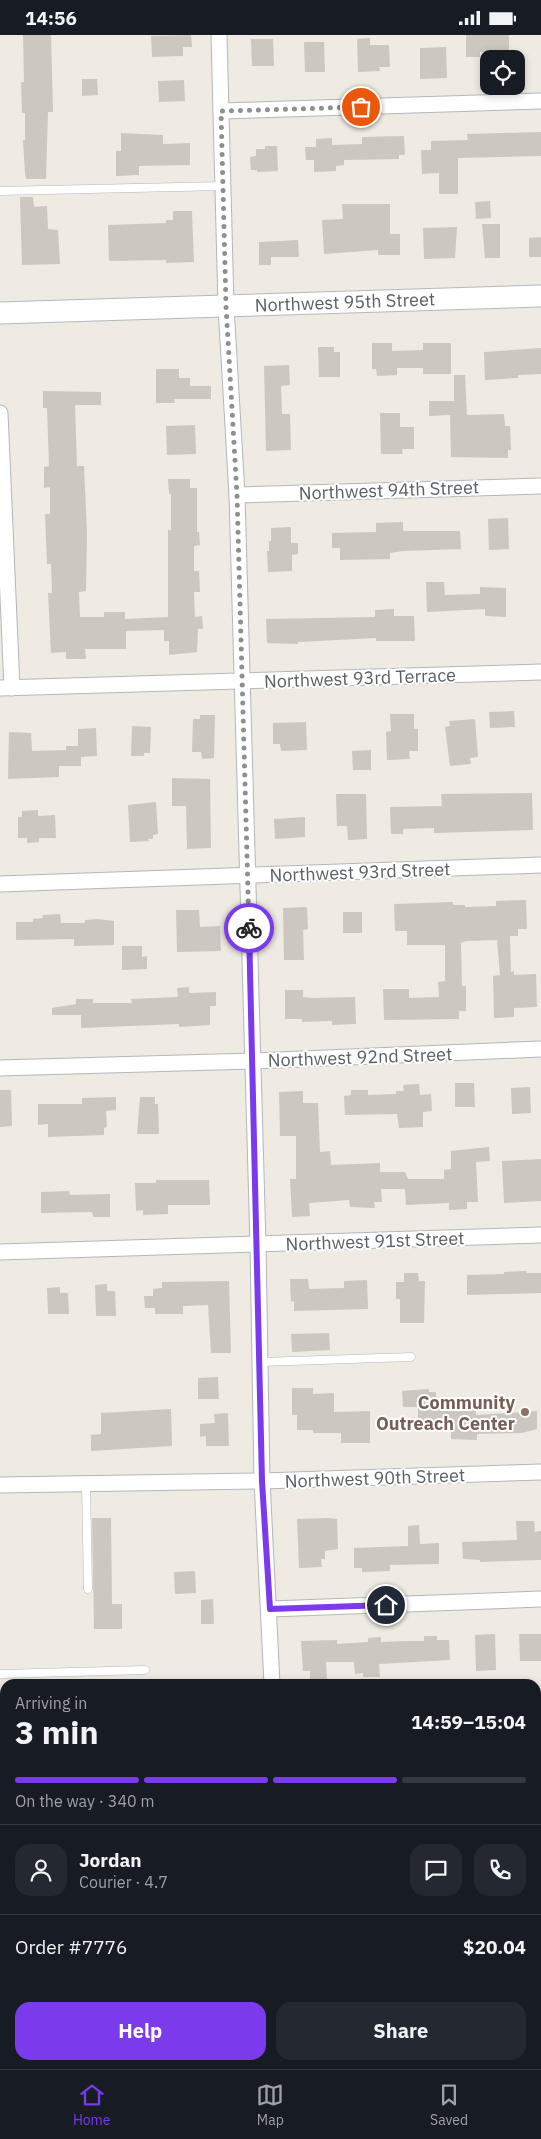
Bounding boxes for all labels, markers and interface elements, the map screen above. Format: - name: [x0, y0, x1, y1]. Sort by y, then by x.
- text: 14:56: [25, 6, 77, 30]
- map controls: [480, 50, 525, 95]
- button: locate: [480, 50, 525, 95]
- pin: [340, 86, 382, 128]
- icon: bag: [347, 93, 375, 121]
- street label: Northwest 95th Street: [254, 287, 436, 317]
- street label: Northwest 94th Street: [298, 475, 480, 505]
- street label: Northwest 93rd Terrace: [264, 663, 457, 693]
- street label: Northwest 93rd Street: [269, 857, 451, 887]
- courier: [224, 903, 274, 953]
- icon: bike: [235, 914, 263, 942]
- street label: Northwest 92nd Street: [267, 1042, 453, 1072]
- street label: Northwest 91st Street: [285, 1226, 465, 1256]
- place label: Community Outreach Center: [376, 1391, 515, 1435]
- marker: Community Outreach Center: [519, 1406, 531, 1418]
- street label: Northwest 90th Street: [284, 1463, 466, 1493]
- pin: [365, 1584, 407, 1626]
- icon: home: [372, 1591, 400, 1619]
- text: Arriving in: [15, 1693, 87, 1713]
- text: 14:59–15:04: [411, 1710, 526, 1734]
- text: 3 min: [15, 1711, 99, 1753]
- text: On the way · 340 m: [15, 1791, 154, 1811]
- button: person: [15, 1844, 67, 1896]
- button: chat: [410, 1844, 462, 1896]
- button: phone: [474, 1844, 526, 1896]
- text: Jordan: [79, 1848, 142, 1872]
- text: Courier · 4.7: [79, 1872, 168, 1892]
- text: Order #7776: [15, 1935, 127, 1959]
- text: $20.04: [463, 1935, 526, 1959]
- button: Help: [15, 2002, 266, 2060]
- button: Share: [276, 2002, 526, 2060]
- tab: Home: [73, 2081, 111, 2129]
- tab: Map: [256, 2081, 284, 2129]
- tab: Saved: [430, 2081, 468, 2129]

